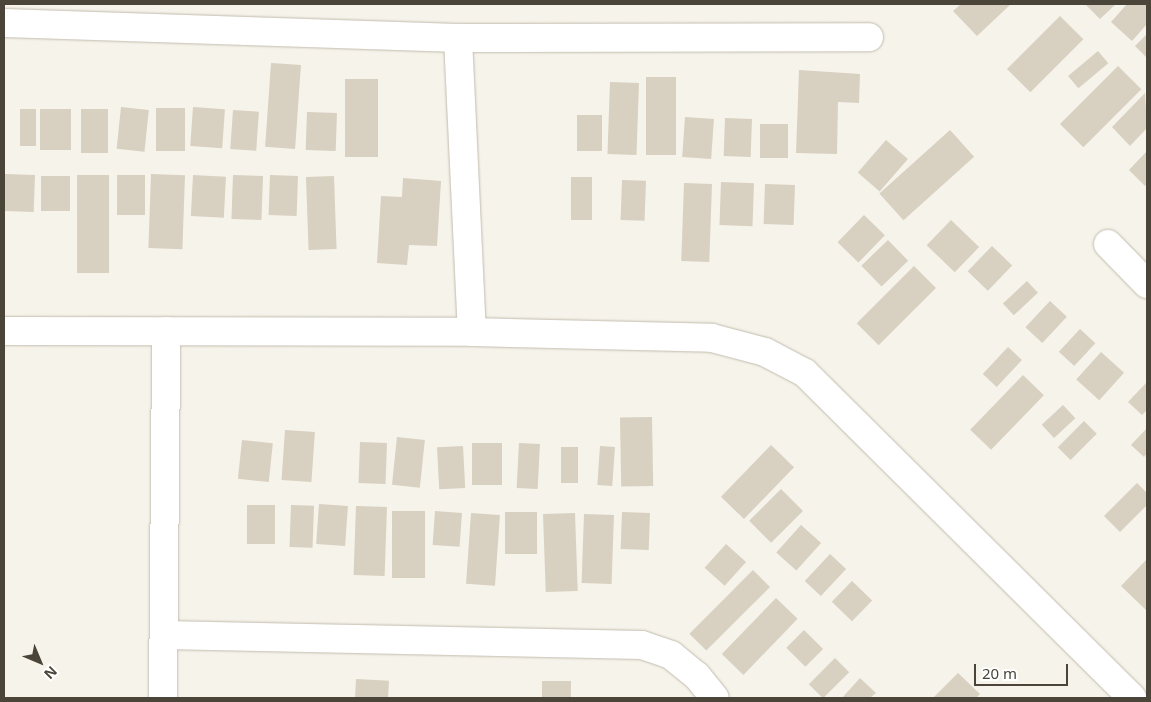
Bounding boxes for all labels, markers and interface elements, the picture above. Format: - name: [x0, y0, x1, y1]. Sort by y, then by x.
- north arrow: [15, 637, 65, 687]
- scale bar: [976, 654, 1070, 686]
- text: N: [40, 662, 62, 684]
- text: 20 m: [982, 663, 1017, 683]

